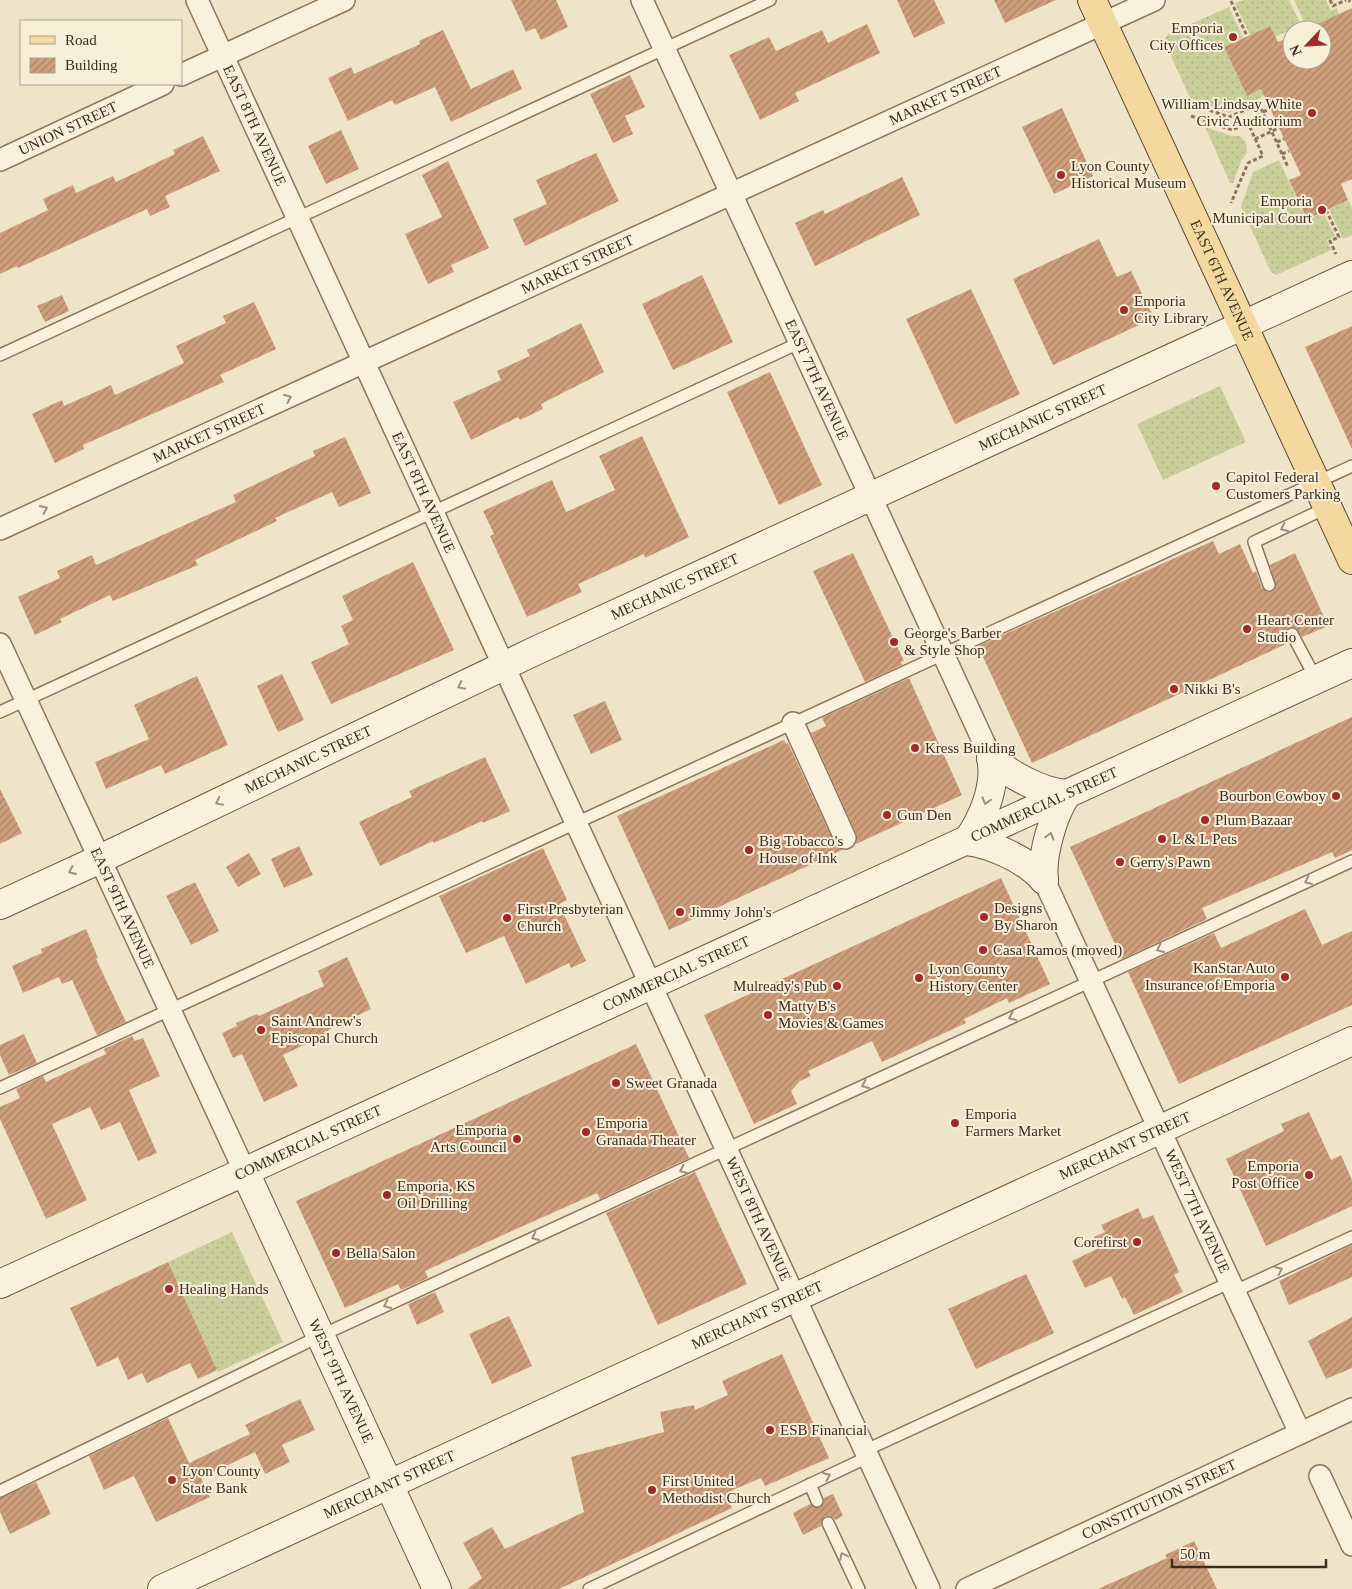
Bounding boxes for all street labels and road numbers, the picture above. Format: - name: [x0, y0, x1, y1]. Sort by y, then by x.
- street label: EAST 8TH AVENUE: [220, 62, 289, 188]
- street label: MARKET STREET: [887, 63, 1004, 128]
- street label: UNION STREET: [16, 98, 120, 158]
- street label: EAST 6TH AVENUE: [1187, 217, 1257, 343]
- street label: MARKET STREET: [518, 232, 636, 297]
- street label: EAST 7TH AVENUE: [782, 317, 852, 443]
- street label: MECHANIC STREET: [976, 381, 1109, 454]
- street label: MARKET STREET: [150, 400, 268, 466]
- street label: EAST 8TH AVENUE: [389, 429, 458, 555]
- street label: MECHANIC STREET: [608, 550, 741, 623]
- street label: MECHANIC STREET: [242, 722, 374, 797]
- street label: COMMERCIAL STREET: [968, 764, 1120, 845]
- street label: EAST 9TH AVENUE: [88, 845, 157, 971]
- street label: COMMERCIAL STREET: [600, 933, 752, 1014]
- street label: COMMERCIAL STREET: [232, 1102, 384, 1183]
- street label: MERCHANT STREET: [1057, 1108, 1193, 1183]
- street label: WEST 7TH AVENUE: [1162, 1147, 1233, 1276]
- street label: WEST 8TH AVENUE: [723, 1154, 794, 1283]
- street label: MERCHANT STREET: [689, 1278, 825, 1352]
- street label: WEST 9TH AVENUE: [306, 1316, 377, 1445]
- street label: MERCHANT STREET: [321, 1447, 457, 1522]
- street label: CONSTITUTION STREET: [1079, 1456, 1239, 1542]

